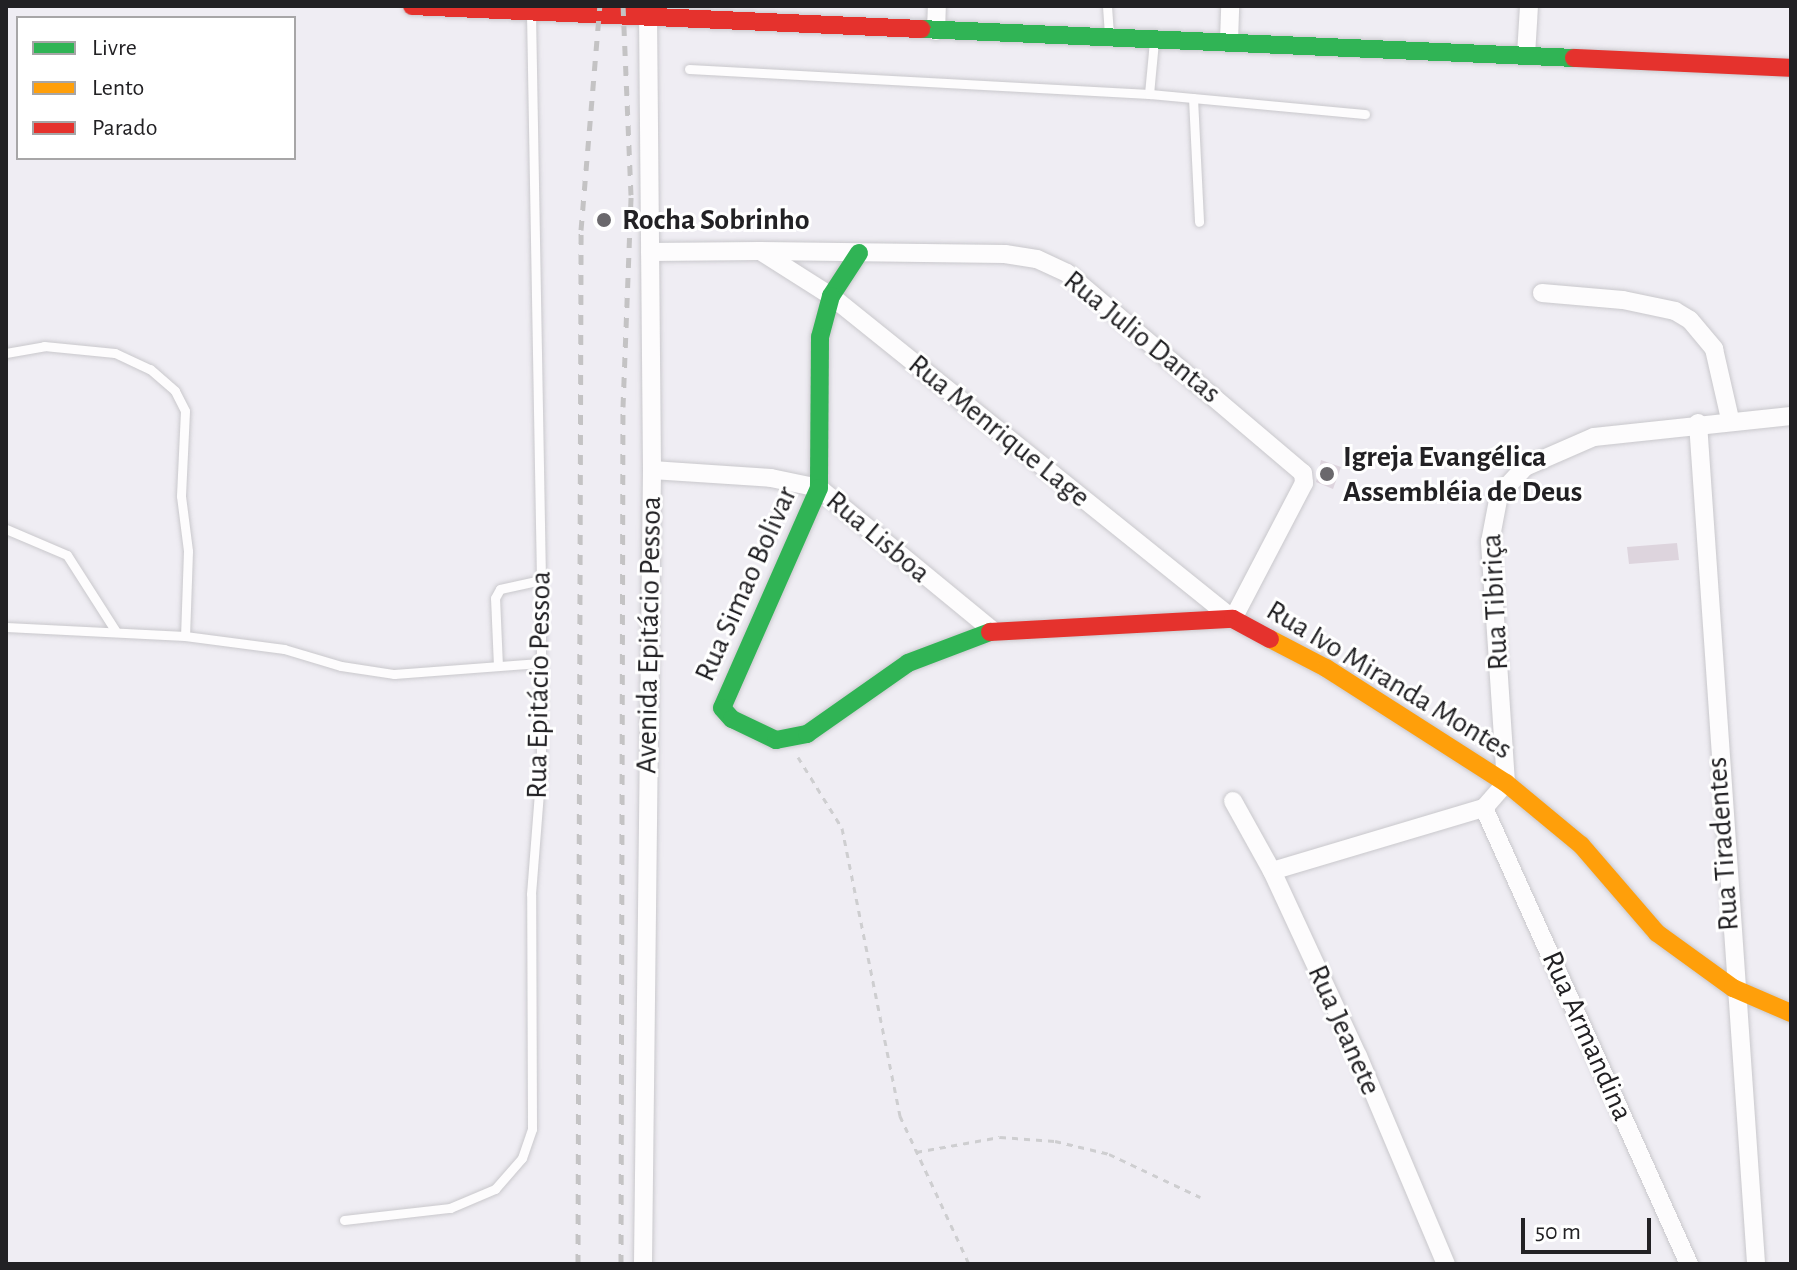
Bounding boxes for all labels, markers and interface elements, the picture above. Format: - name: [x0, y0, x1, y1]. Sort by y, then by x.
- legend: [16, 16, 296, 160]
- text: Livre: [92, 36, 137, 60]
- text: Lento: [92, 76, 144, 100]
- text: Parado: [92, 116, 158, 140]
- place label: Rocha Sobrinho: [622, 202, 810, 238]
- marker: Rocha Sobrinho: [593, 209, 615, 231]
- street label: Rua Julio Dantas: [1056, 263, 1228, 411]
- street label: Rua Menrique Lage: [901, 347, 1097, 515]
- place label: Igreja Evangélica Assembléia de Deus: [1343, 439, 1582, 510]
- marker: Igreja Evangélica Assembléia de Deus: [1318, 465, 1336, 483]
- street label: Rua Simao Bolivar: [687, 481, 805, 687]
- street label: Rua Lisboa: [819, 483, 937, 591]
- street label: Avenida Epitácio Pessoa: [629, 496, 669, 774]
- street label: Rua Tibiriça: [1473, 533, 1517, 671]
- street label: Rua Epitácio Pessoa: [519, 571, 559, 799]
- street label: Rua Ivo Miranda Montes: [1260, 592, 1518, 768]
- street label: Rua Tiradentes: [1699, 756, 1747, 932]
- street label: Rua Armandina: [1534, 946, 1640, 1126]
- street label: Rua Jeanete: [1299, 959, 1389, 1101]
- scale bar: [1525, 1202, 1655, 1252]
- text: 50 m: [1535, 1220, 1581, 1244]

